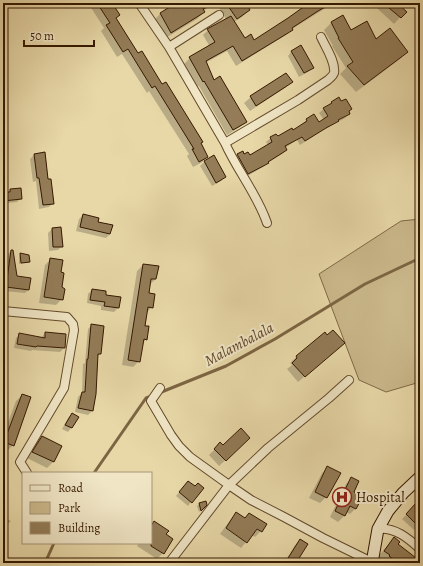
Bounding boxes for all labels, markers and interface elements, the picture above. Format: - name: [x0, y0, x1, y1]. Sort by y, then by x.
- scale bar: [24, 22, 94, 48]
- text: 50 m: [30, 28, 54, 44]
- water label: Malambalala: [201, 317, 277, 371]
- legend: [22, 472, 152, 544]
- text: Road: [58, 480, 84, 496]
- hospital icon: Hospital: [331, 486, 353, 508]
- place label: Hospital: [356, 488, 405, 507]
- text: Park: [58, 500, 81, 516]
- text: Building: [58, 520, 100, 536]

